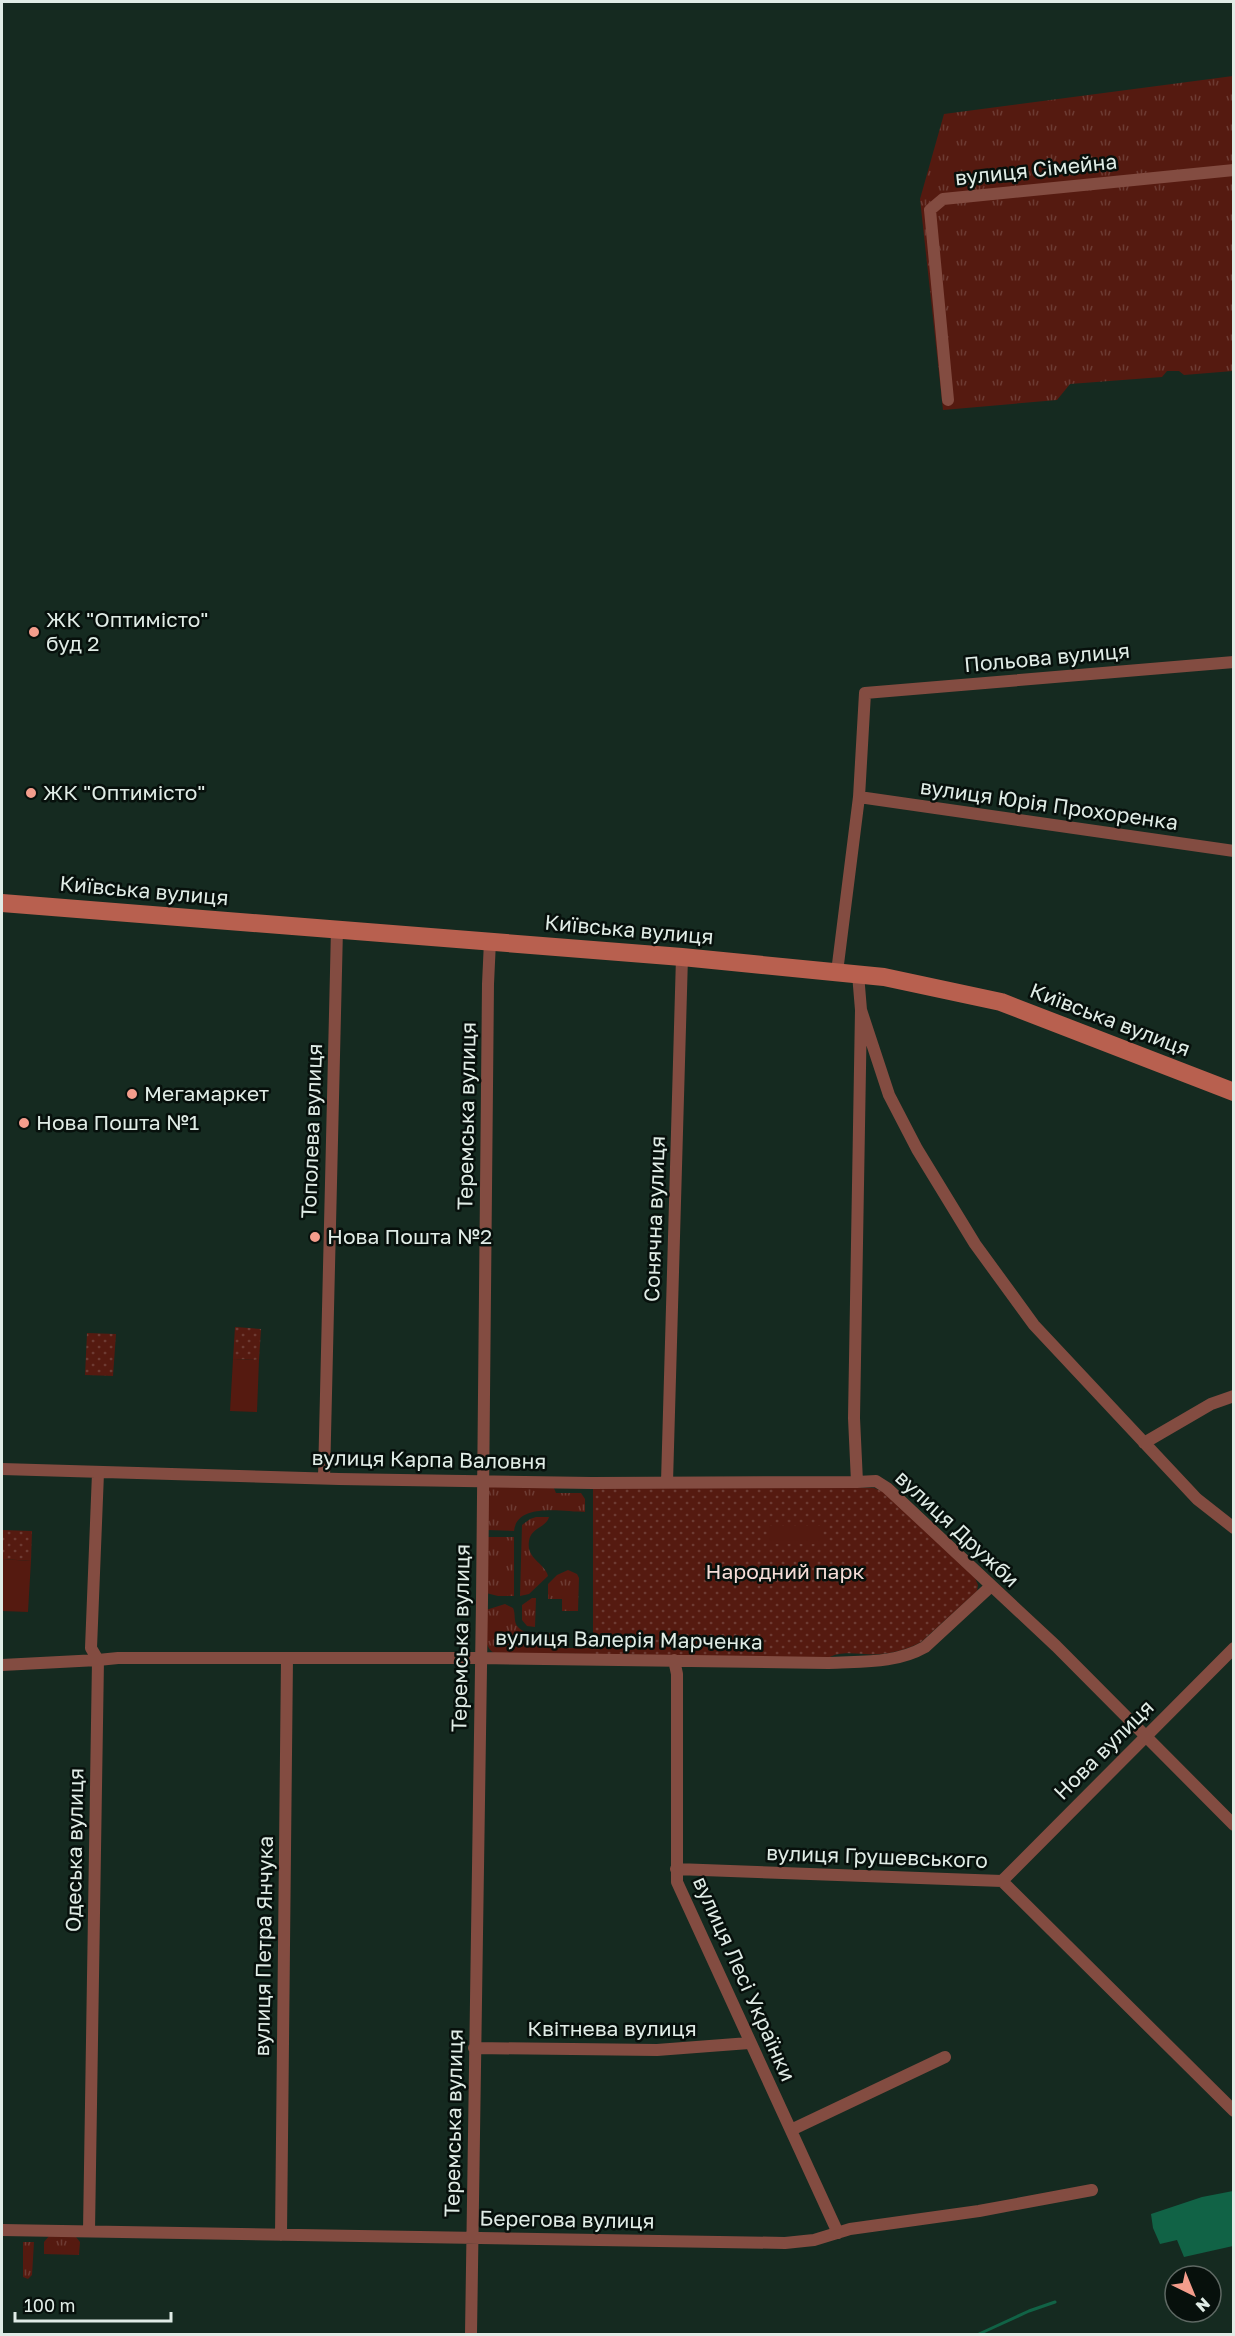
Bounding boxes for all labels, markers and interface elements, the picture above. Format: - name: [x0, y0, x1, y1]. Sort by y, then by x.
- street label: вулиця Сімейна: [953, 148, 1118, 190]
- place label: ЖК "Оптимісто" буд 2: [46, 606, 208, 656]
- marker: ЖК "Оптимісто" буд 2: [27, 625, 41, 639]
- street label: Польова вулиця: [963, 637, 1131, 677]
- street label: вулиця Юрія Прохоренка: [918, 773, 1180, 835]
- place label: ЖК "Оптимісто": [43, 779, 205, 805]
- marker: ЖК "Оптимісто": [24, 786, 38, 800]
- street label: Київська вулиця: [59, 870, 230, 910]
- street label: Київська вулиця: [544, 909, 715, 949]
- street label: Київська вулиця: [1027, 977, 1194, 1062]
- street label: Теремська вулиця: [451, 1022, 481, 1210]
- street label: Тополева вулиця: [295, 1043, 327, 1219]
- place label: Мегамаркет: [144, 1080, 269, 1106]
- marker: Мегамаркет: [125, 1087, 139, 1101]
- place label: Нова Пошта №1: [36, 1109, 199, 1135]
- marker: Нова Пошта №1: [17, 1116, 31, 1130]
- street label: Сонячна вулиця: [638, 1135, 670, 1303]
- place label: Нова Пошта №2: [327, 1223, 492, 1249]
- marker: Нова Пошта №2: [308, 1230, 322, 1244]
- street label: вулиця Карпа Валовня: [311, 1444, 547, 1474]
- street label: вулиця Дружби: [890, 1464, 1025, 1592]
- street label: Теремська вулиця: [445, 1544, 475, 1732]
- park label: Народний парк: [706, 1558, 864, 1584]
- street label: вулиця Валерія Марченка: [495, 1624, 763, 1654]
- street label: Нова вулиця: [1048, 1694, 1159, 1805]
- street label: Одеська вулиця: [60, 1768, 88, 1932]
- street label: вулиця Петра Янчука: [248, 1835, 278, 2057]
- street label: вулиця Грушевського: [766, 1839, 988, 1873]
- street label: вулиця Лесі Українки: [688, 1872, 802, 2085]
- street label: Квітнева вулиця: [527, 2015, 697, 2041]
- street label: Теремська вулиця: [438, 2029, 468, 2217]
- street label: Берегова вулиця: [479, 2204, 655, 2234]
- north arrow: [1163, 2264, 1223, 2324]
- scale bar: [15, 2285, 171, 2323]
- text: 100 m: [24, 2294, 75, 2316]
- text: N: [1192, 2294, 1215, 2316]

